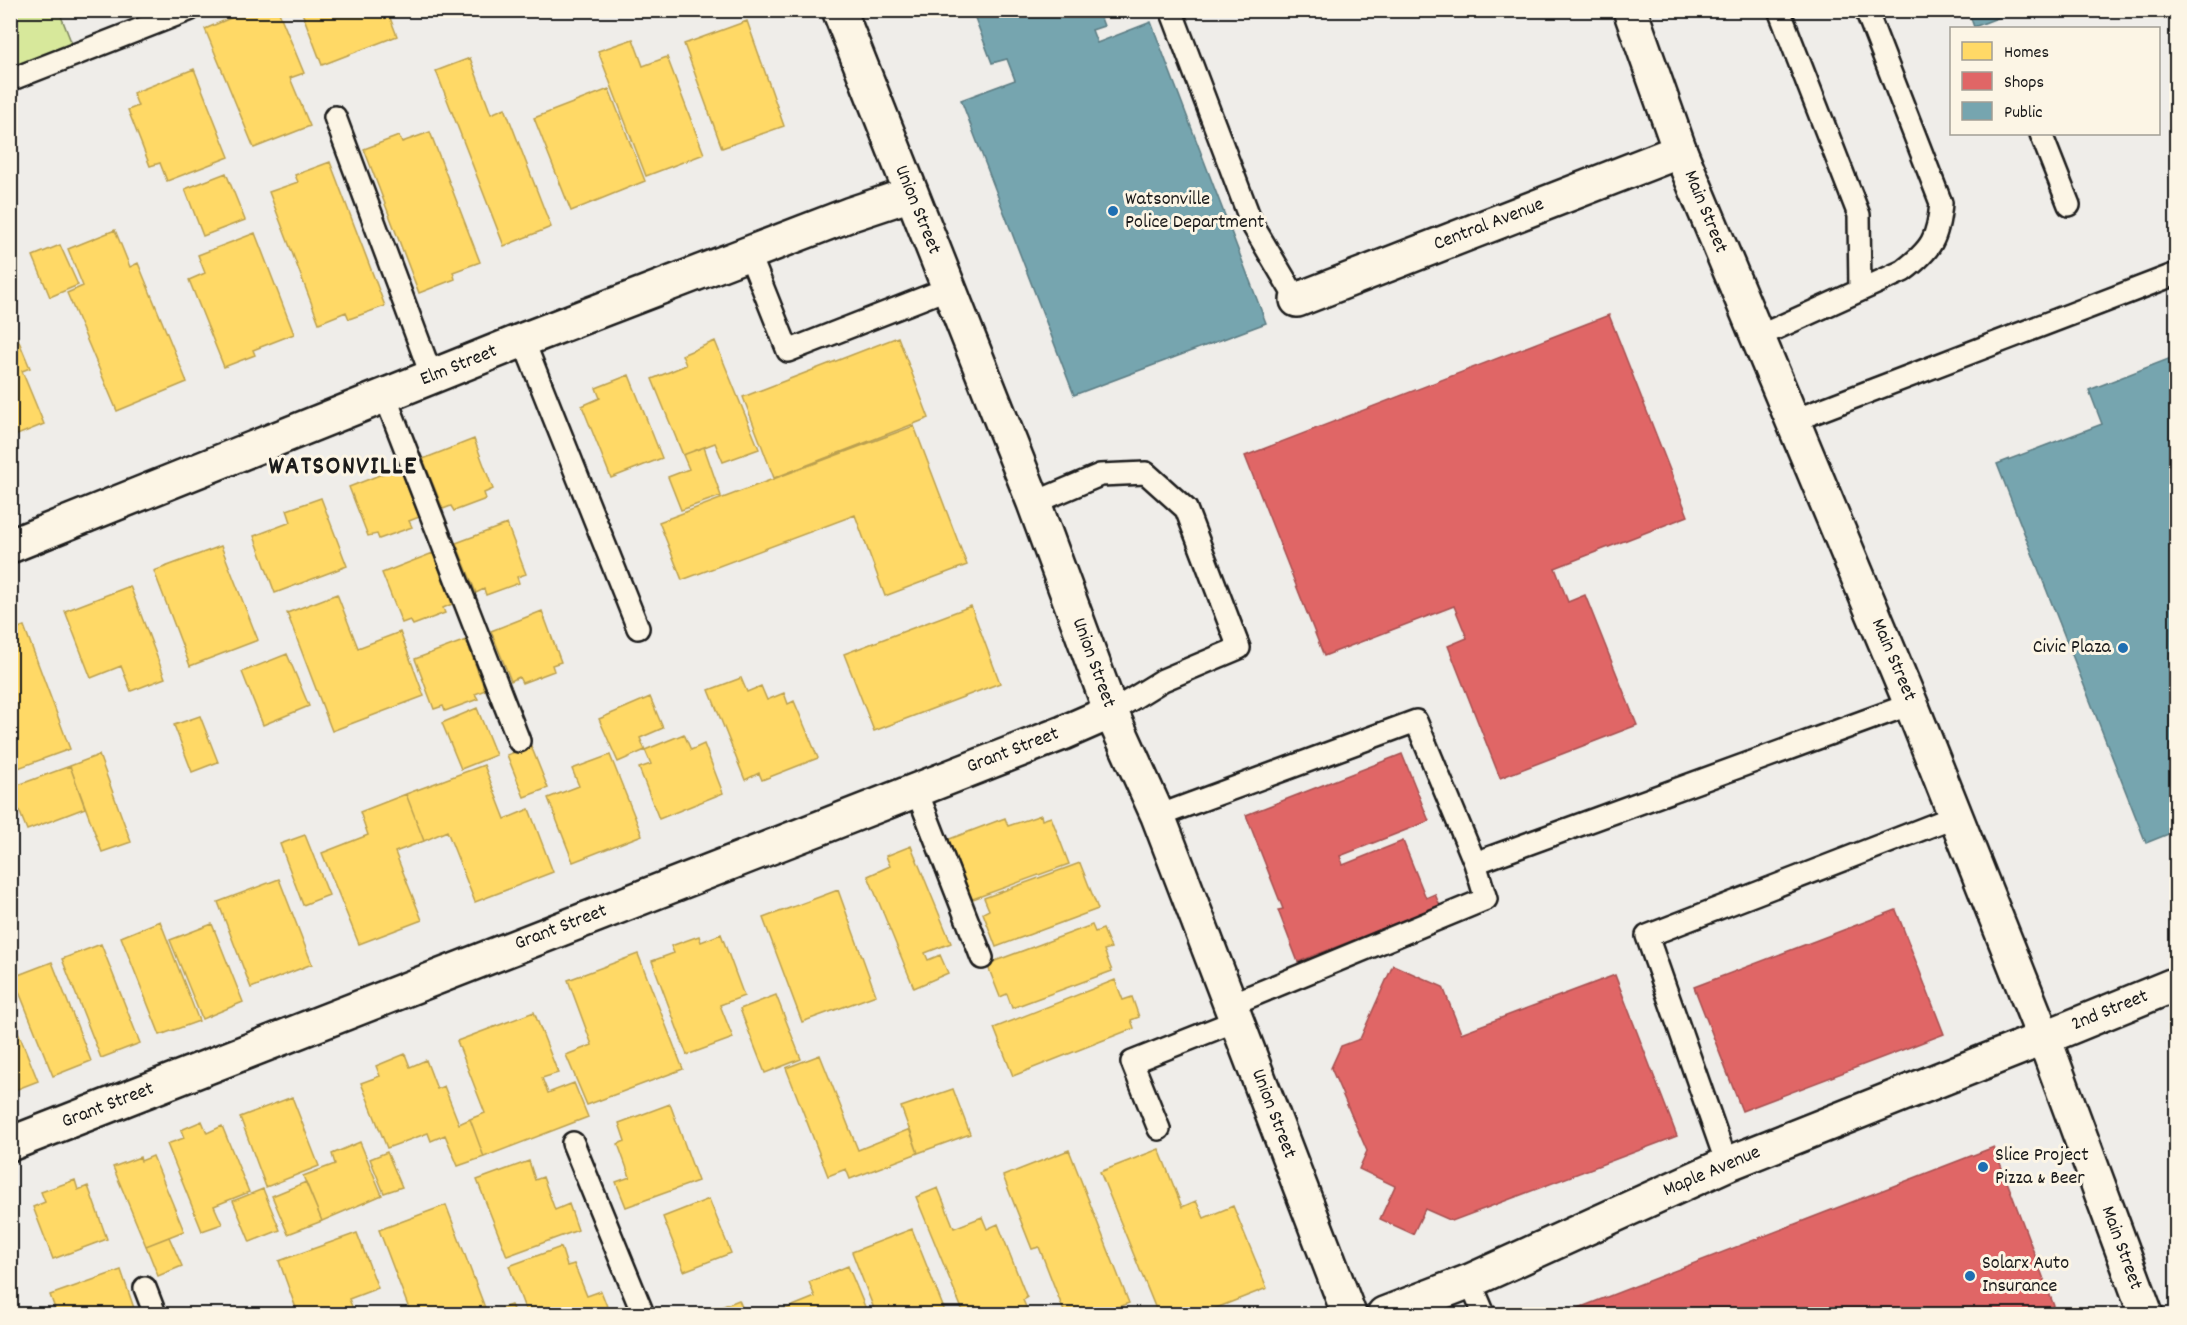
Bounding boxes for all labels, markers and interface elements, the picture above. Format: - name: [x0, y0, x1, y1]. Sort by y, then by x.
- legend: [1950, 27, 2160, 135]
- text: Homes: [2004, 41, 2049, 66]
- text: Shops: [2004, 71, 2044, 96]
- text: Public: [2004, 101, 2043, 126]
- street label: Union Street: [886, 161, 948, 259]
- street label: Main Street: [1676, 166, 1734, 258]
- place label: Watsonville Police Department: [1125, 186, 1265, 237]
- street label: Central Avenue: [1430, 191, 1548, 259]
- marker: Watsonville Police Department: [1106, 204, 1120, 218]
- street label: Elm Street: [416, 338, 502, 394]
- district label: WATSONVILLE: [269, 449, 417, 486]
- street label: Union Street: [1064, 614, 1122, 712]
- street label: Main Street: [1863, 614, 1923, 706]
- place label: Civic Plaza: [2033, 634, 2112, 662]
- marker: Civic Plaza: [2116, 641, 2130, 655]
- street label: Grant Street: [963, 721, 1063, 781]
- street label: Grant Street: [511, 898, 611, 958]
- street label: 2nd Street: [2067, 983, 2153, 1039]
- street label: Union Street: [1243, 1065, 1303, 1163]
- street label: Grant Street: [58, 1076, 158, 1136]
- street label: Maple Avenue: [1659, 1139, 1765, 1205]
- place label: Slice Project Pizza & Beer: [1995, 1142, 2089, 1193]
- marker: Slice Project Pizza & Beer: [1976, 1160, 1990, 1174]
- street label: Main Street: [2093, 1202, 2149, 1294]
- place label: Solarx Auto Insurance: [1982, 1250, 2069, 1301]
- marker: Solarx Auto Insurance: [1963, 1269, 1977, 1283]

